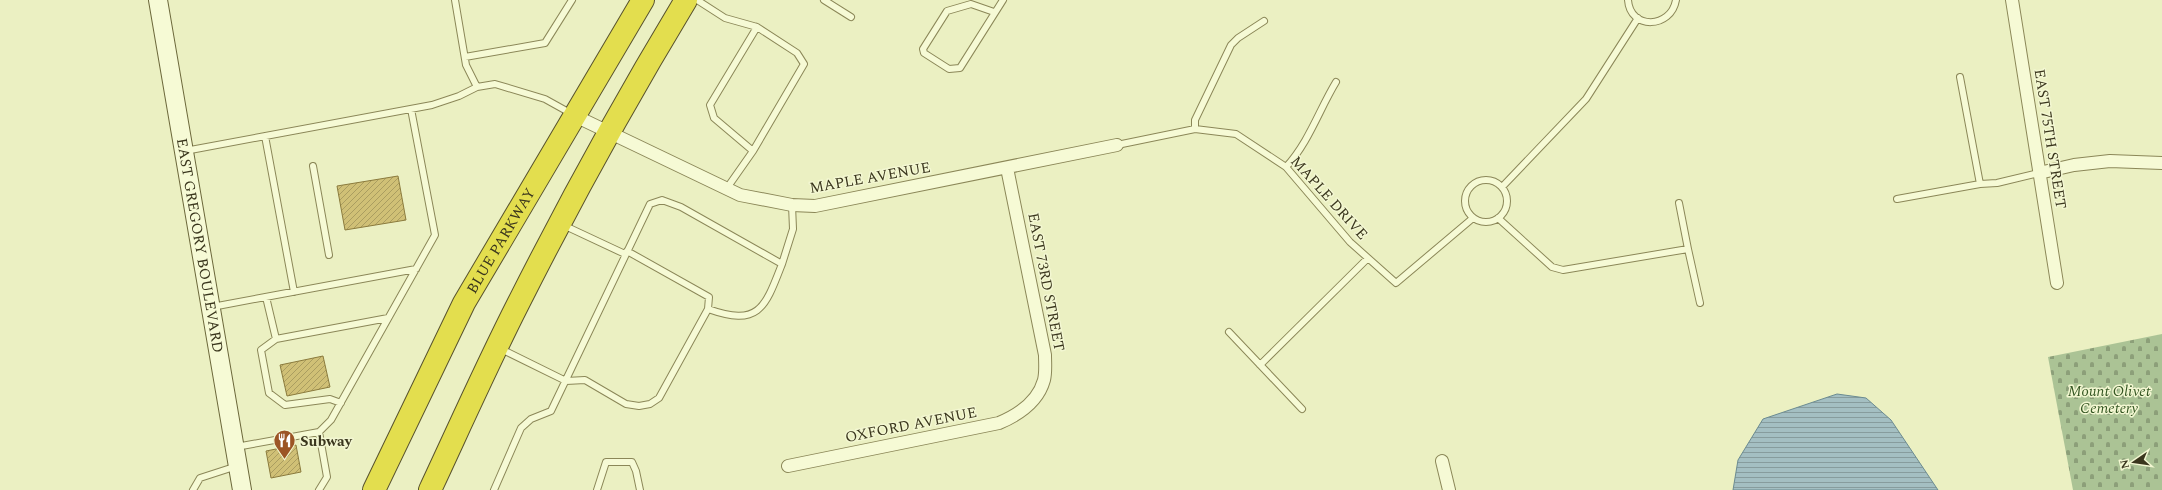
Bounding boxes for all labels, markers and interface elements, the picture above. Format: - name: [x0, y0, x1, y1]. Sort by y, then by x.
- street label: EAST 75TH STREET: [2028, 67, 2072, 211]
- street label: EAST GREGORY BOULEVARD: [170, 136, 230, 355]
- street label: MAPLE DRIVE: [1285, 151, 1373, 245]
- street label: MAPLE AVENUE: [808, 156, 932, 200]
- street label: BLUE PARKWAY: [461, 183, 541, 298]
- street label: EAST 73RD STREET: [1021, 211, 1071, 353]
- park label: Mount Olivet Cemetery: [2068, 380, 2151, 420]
- street label: OXFORD AVENUE: [843, 401, 979, 449]
- restaurant icon: Subway: [271, 428, 297, 461]
- place label: Subway: [300, 430, 353, 453]
- north arrow: [2114, 442, 2154, 482]
- text: N: [2115, 458, 2134, 470]

